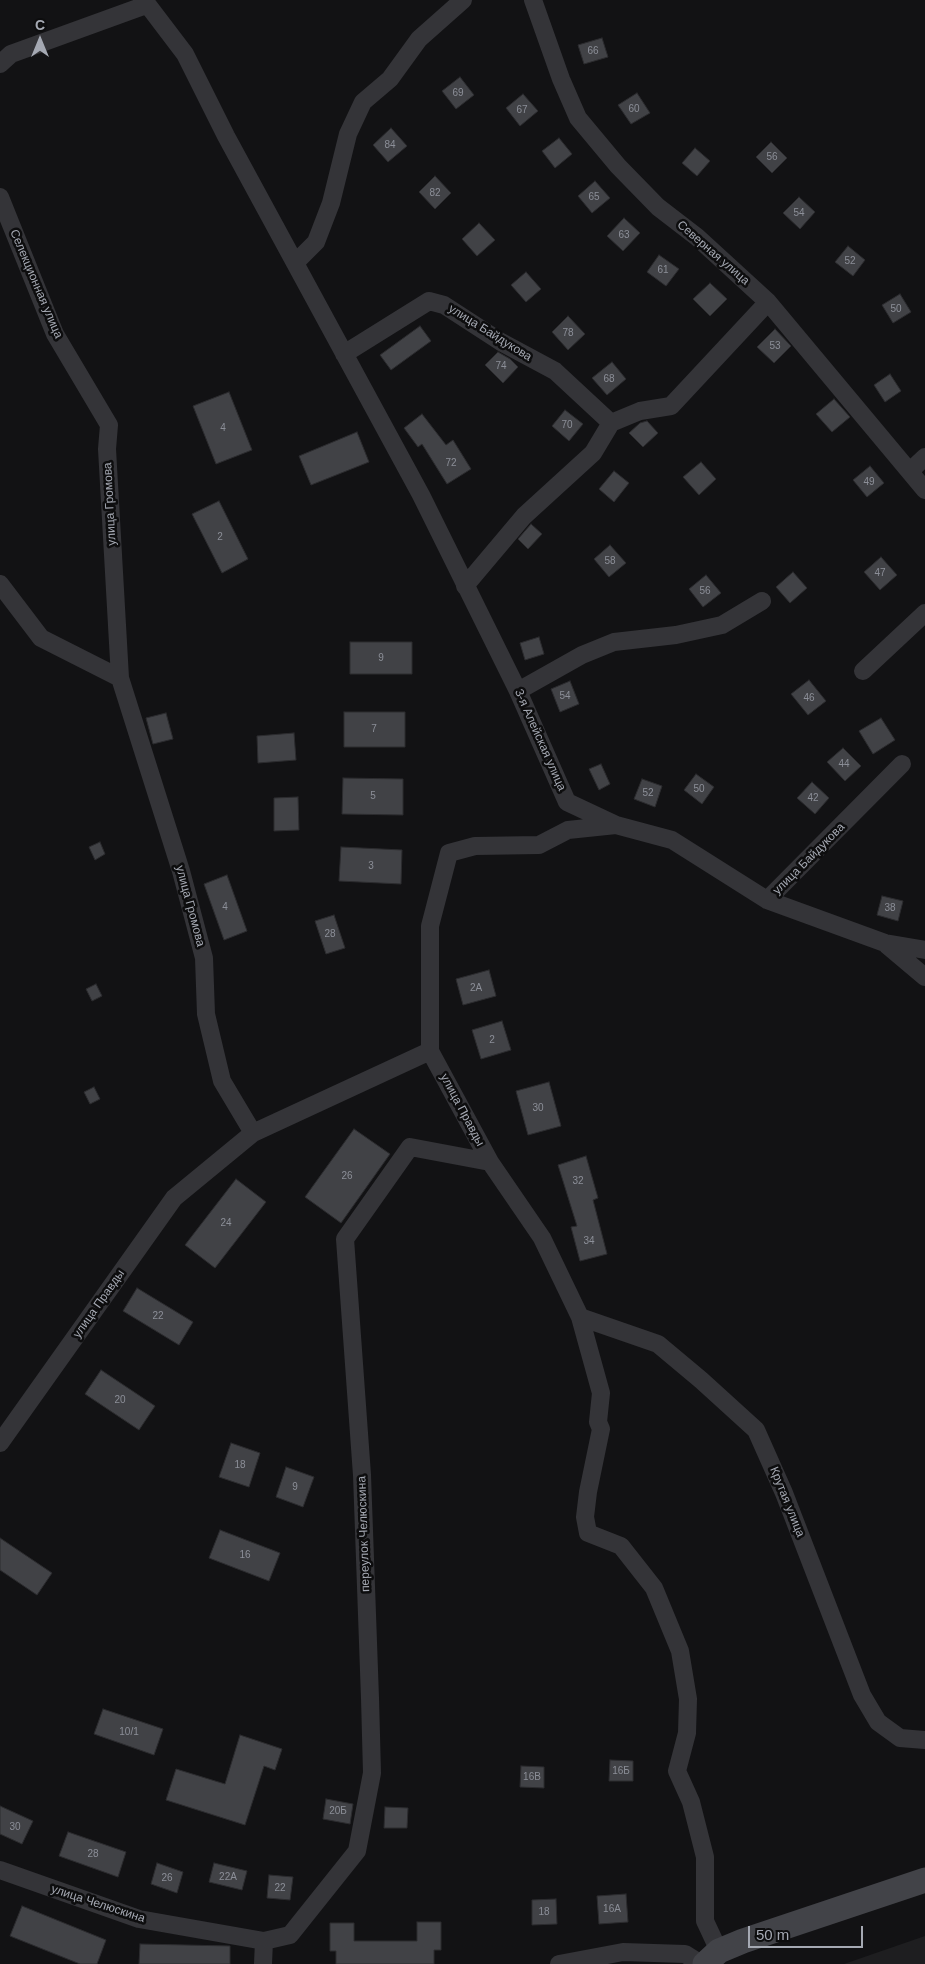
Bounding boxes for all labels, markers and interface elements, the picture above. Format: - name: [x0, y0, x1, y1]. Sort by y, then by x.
- north arrow: [15, 15, 65, 65]
- text: С: [35, 17, 45, 33]
- house number: 66: [587, 45, 599, 57]
- house number: 69: [452, 87, 464, 99]
- house number: 60: [628, 103, 640, 115]
- house number: 67: [516, 104, 528, 116]
- house number: 84: [384, 139, 396, 151]
- house number: 56: [766, 151, 778, 163]
- house number: 82: [429, 187, 441, 199]
- house number: 65: [588, 191, 600, 203]
- house number: 54: [793, 207, 805, 219]
- street label: Северная улица: [674, 218, 752, 288]
- street label: Селекционная улица: [7, 227, 65, 341]
- house number: 63: [618, 229, 630, 241]
- house number: 52: [844, 255, 856, 267]
- house number: 61: [657, 264, 669, 276]
- street label: улица Байдукова: [446, 302, 534, 364]
- house number: 50: [890, 303, 902, 315]
- house number: 78: [562, 327, 574, 339]
- house number: 53: [769, 340, 781, 352]
- house number: 74: [495, 360, 507, 372]
- house number: 68: [603, 373, 615, 385]
- house number: 70: [561, 419, 573, 431]
- house number: 4: [220, 422, 226, 434]
- house number: 72: [445, 457, 457, 469]
- street label: улица Громова: [101, 462, 119, 546]
- house number: 49: [863, 476, 875, 488]
- house number: 2: [217, 531, 223, 543]
- house number: 58: [604, 555, 616, 567]
- house number: 47: [874, 567, 886, 579]
- house number: 56: [699, 585, 711, 597]
- house number: 9: [378, 652, 384, 664]
- street label: 3-я Алейская улица: [511, 687, 569, 793]
- house number: 54: [559, 690, 571, 702]
- house number: 46: [803, 692, 815, 704]
- house number: 7: [371, 723, 377, 735]
- house number: 44: [838, 758, 850, 770]
- house number: 50: [693, 783, 705, 795]
- house number: 52: [642, 787, 654, 799]
- house number: 5: [370, 790, 376, 802]
- house number: 42: [807, 792, 819, 804]
- street label: улица Байдукова: [770, 820, 848, 898]
- house number: 3: [368, 860, 374, 872]
- street label: улица Громова: [172, 864, 208, 948]
- house number: 4: [222, 901, 228, 913]
- house number: 38: [884, 902, 896, 914]
- house number: 28: [324, 928, 336, 940]
- house number: 2А: [470, 982, 482, 994]
- house number: 2: [489, 1034, 495, 1046]
- street label: улица Правды: [437, 1071, 487, 1149]
- house number: 30: [532, 1102, 544, 1114]
- house number: 26: [341, 1170, 353, 1182]
- house number: 32: [572, 1175, 584, 1187]
- house number: 24: [220, 1217, 232, 1229]
- house number: 34: [583, 1235, 595, 1247]
- street label: улица Правды: [70, 1267, 128, 1341]
- house number: 22: [152, 1310, 164, 1322]
- house number: 20: [114, 1394, 126, 1406]
- house number: 18: [234, 1459, 246, 1471]
- street label: Крутая улица: [766, 1465, 808, 1539]
- street label: переулок Челюскина: [355, 1476, 373, 1592]
- house number: 9: [292, 1481, 298, 1493]
- house number: 16: [239, 1549, 251, 1561]
- house number: 10/1: [119, 1726, 139, 1738]
- house number: 16Б: [612, 1765, 630, 1777]
- house number: 16В: [523, 1771, 541, 1783]
- house number: 20Б: [329, 1805, 347, 1817]
- house number: 30: [9, 1821, 21, 1833]
- house number: 28: [87, 1848, 99, 1860]
- house number: 22А: [219, 1871, 237, 1883]
- house number: 26: [161, 1872, 173, 1884]
- street label: улица Челюскина: [49, 1882, 147, 1926]
- house number: 22: [274, 1882, 286, 1894]
- house number: 16А: [603, 1903, 621, 1915]
- house number: 18: [538, 1906, 550, 1918]
- scale bar: [750, 1916, 865, 1948]
- text: 50 m: [756, 1926, 789, 1943]

